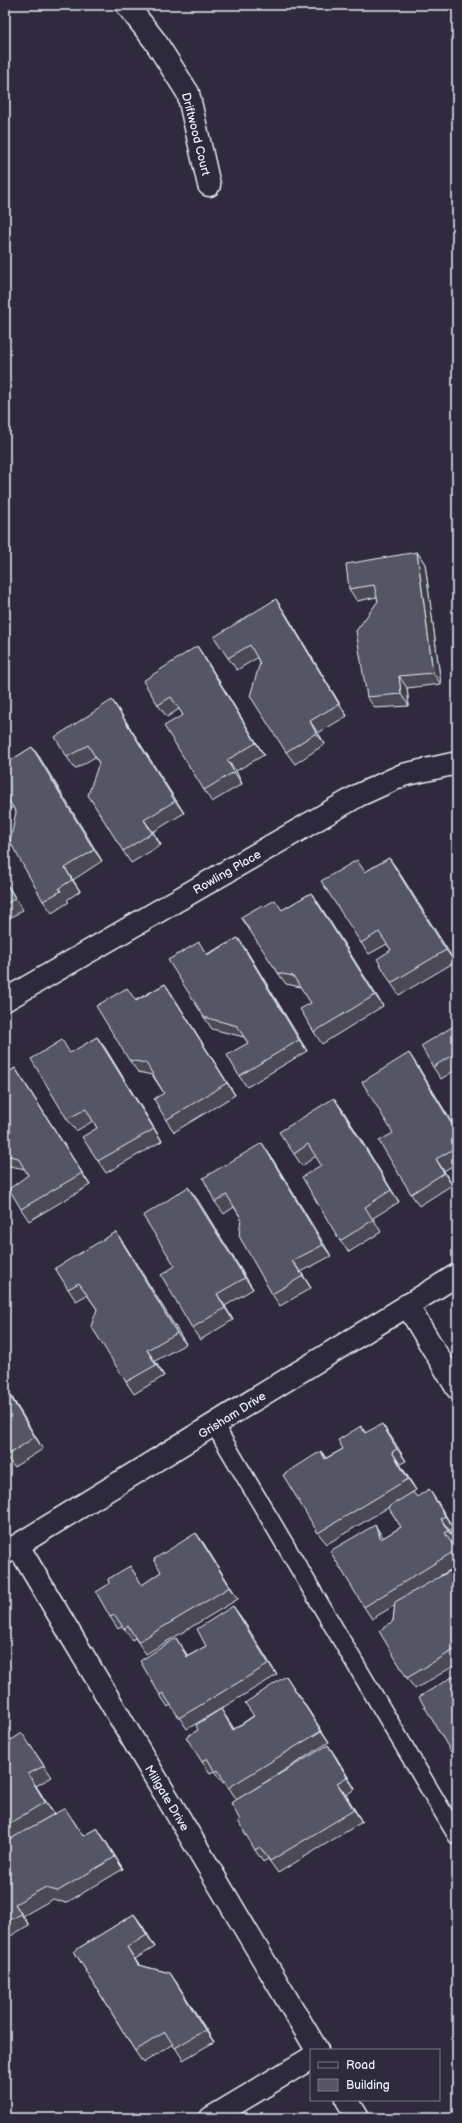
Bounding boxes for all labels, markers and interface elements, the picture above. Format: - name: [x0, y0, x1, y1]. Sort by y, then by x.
- street label: Driftwood Court: [178, 91, 213, 178]
- street label: Rowling Place: [191, 847, 264, 898]
- street label: Grisham Drive: [196, 1389, 269, 1442]
- street label: Millgate Drive: [141, 1763, 192, 1834]
- legend: [310, 2049, 440, 2101]
- text: Road: [346, 2058, 375, 2073]
- text: Building: [346, 2078, 390, 2093]

